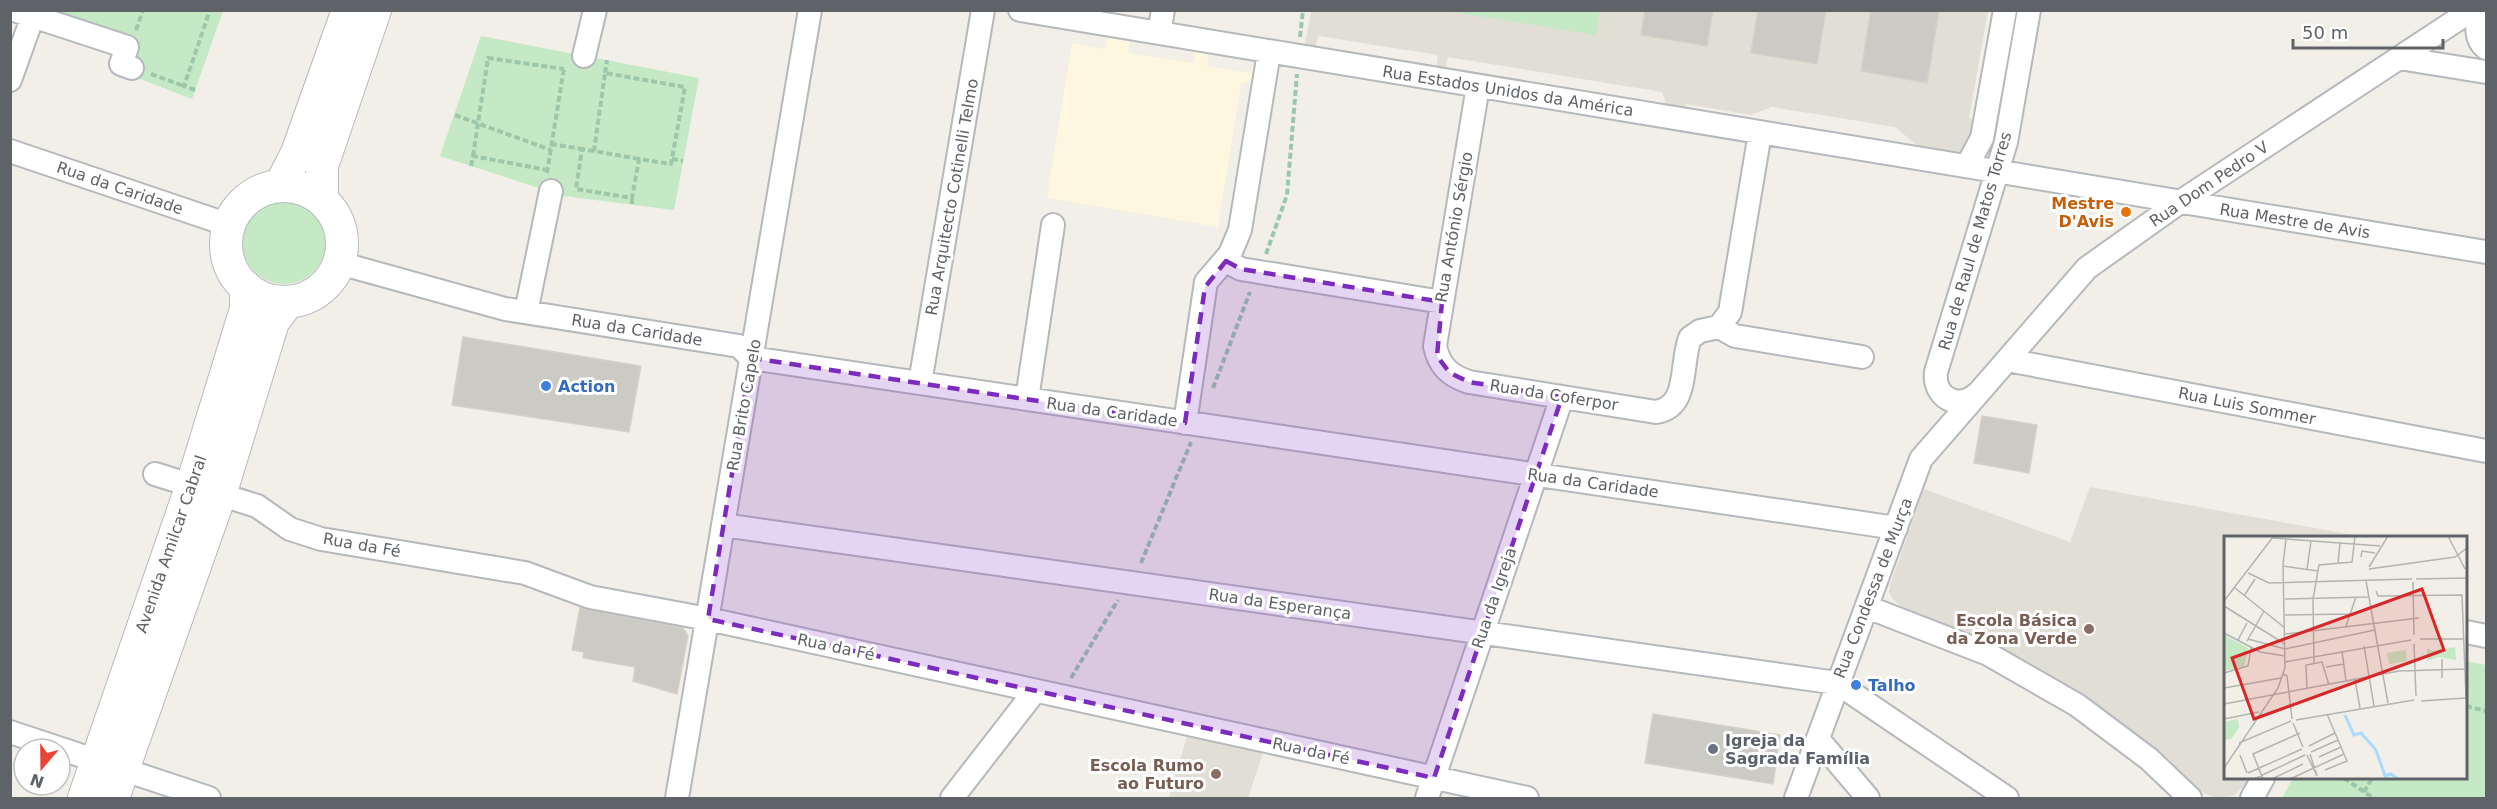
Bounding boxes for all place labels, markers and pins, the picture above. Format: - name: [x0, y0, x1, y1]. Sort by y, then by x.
- place label: Mestre D'Avis: [2051, 194, 2114, 231]
- marker: Mestre D'Avis: [2119, 205, 2133, 219]
- place label: Action: [558, 377, 615, 396]
- marker: Action: [539, 379, 553, 393]
- place label: Escola Básica da Zona Verde: [1946, 611, 2077, 648]
- marker: Escola Básica da Zona Verde: [2082, 622, 2096, 636]
- place label: Talho: [1868, 676, 1916, 695]
- marker: Talho: [1849, 678, 1863, 692]
- place label: Igreja da Sagrada Família: [1725, 731, 1870, 768]
- marker: Igreja da Sagrada Família: [1706, 742, 1720, 756]
- place label: Escola Rumo ao Futuro: [1090, 756, 1204, 793]
- marker: Escola Rumo ao Futuro: [1209, 767, 1223, 781]

